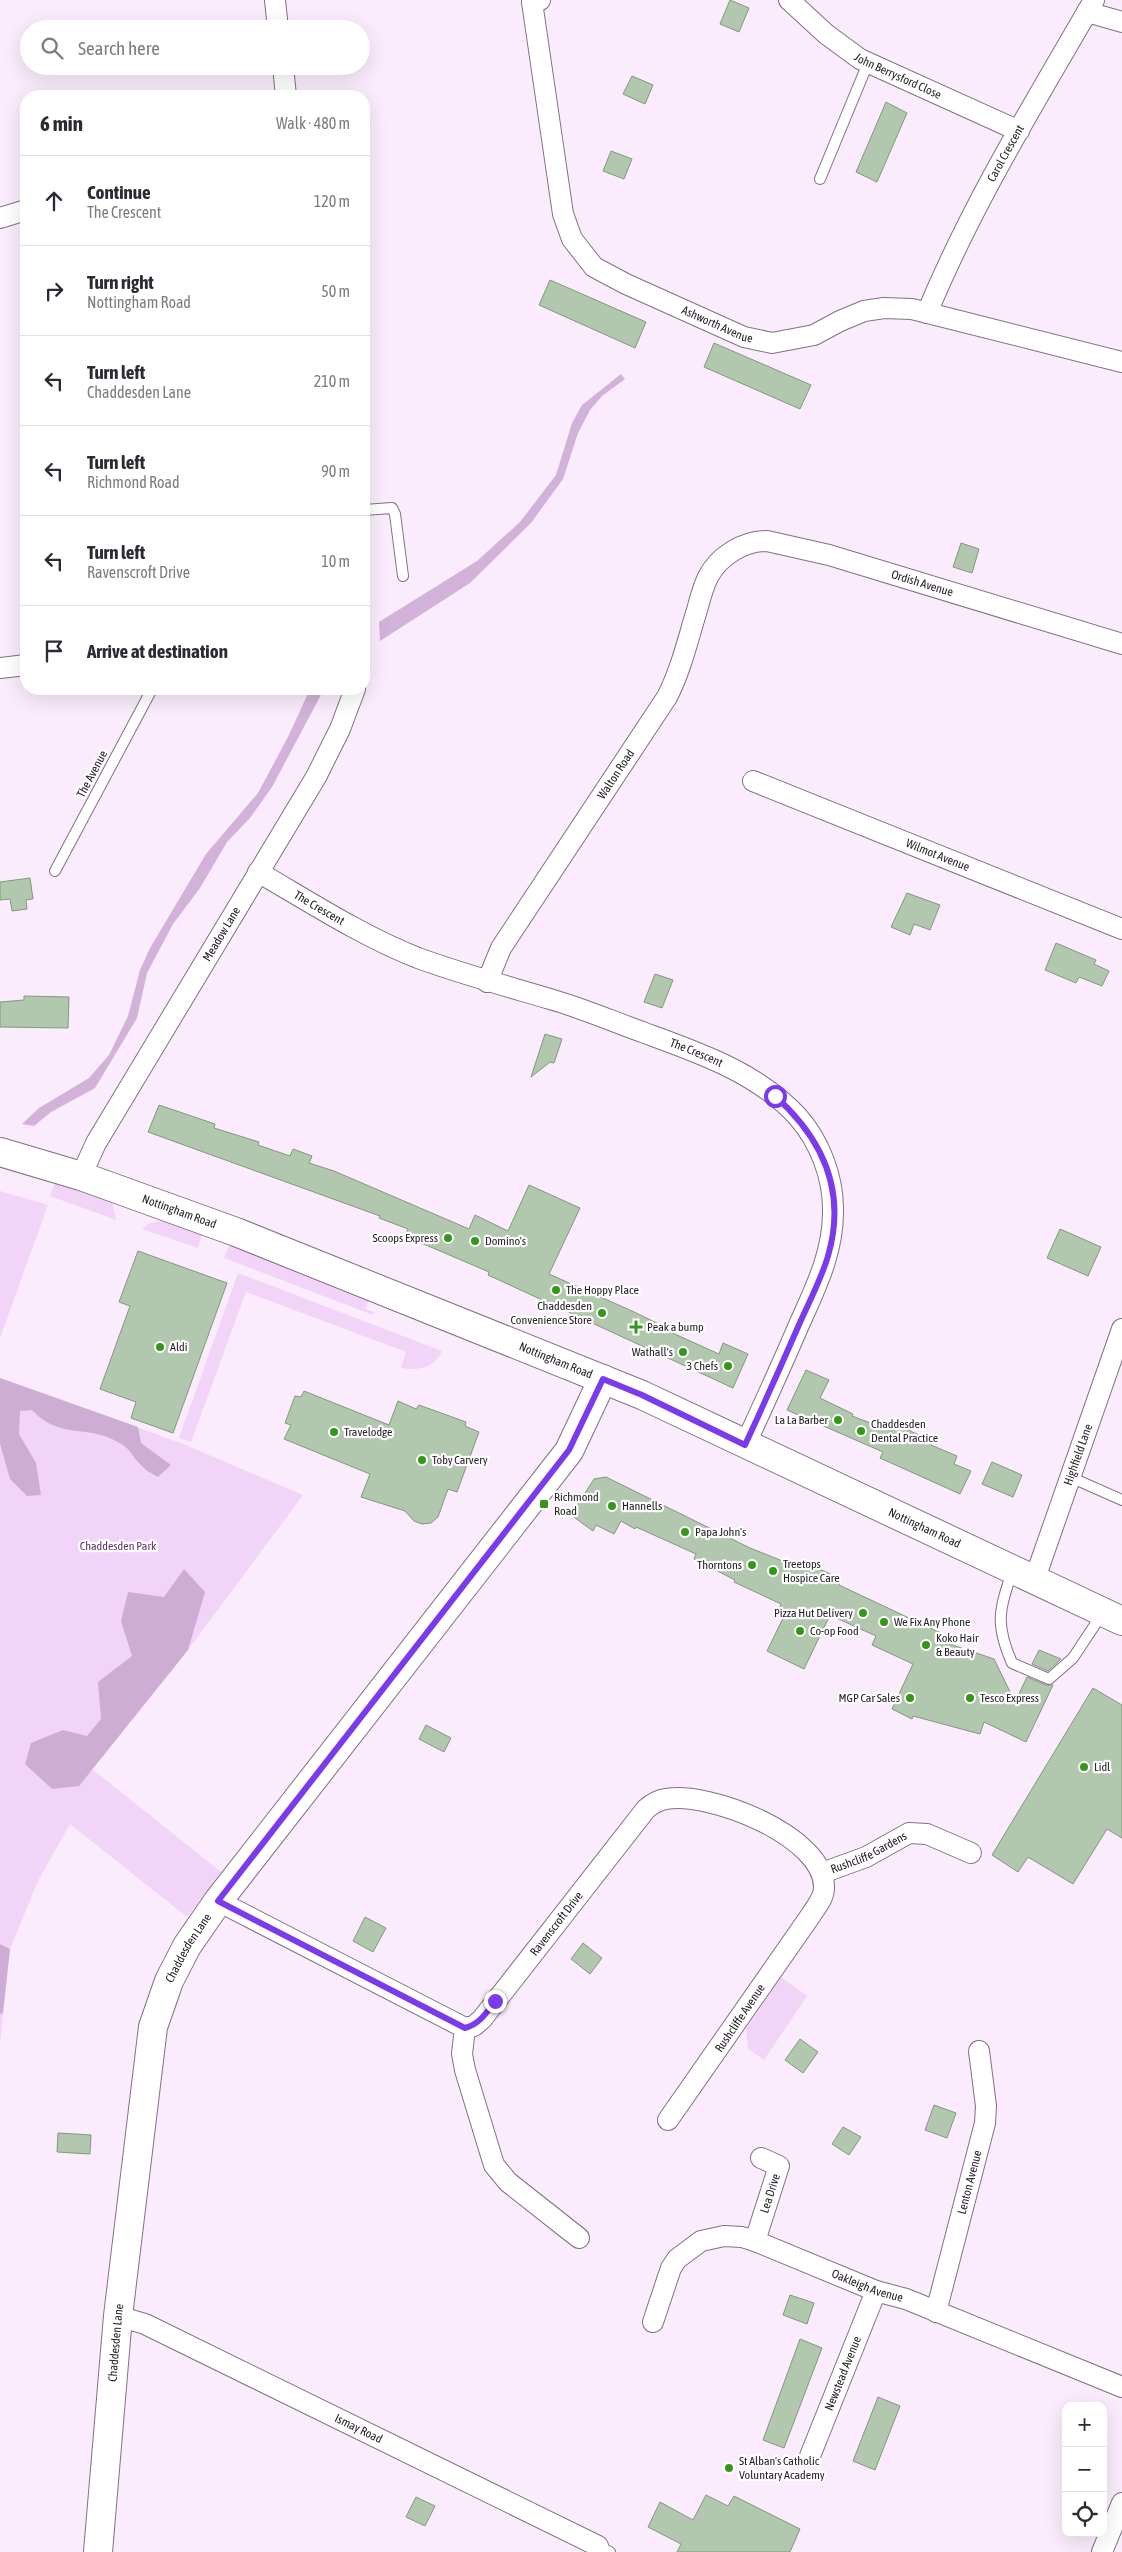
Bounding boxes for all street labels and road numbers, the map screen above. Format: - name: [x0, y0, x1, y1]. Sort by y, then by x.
- street label: John Berrysford Close: [851, 50, 944, 102]
- street label: Carol Crescent: [984, 122, 1027, 184]
- street label: Ashworth Avenue: [680, 303, 754, 346]
- street label: Ordish Avenue: [890, 567, 955, 599]
- street label: Walton Road: [594, 747, 637, 802]
- street label: The Avenue: [74, 748, 110, 800]
- street label: Wilmot Avenue: [904, 836, 972, 874]
- street label: The Crescent: [291, 888, 347, 928]
- street label: Meadow Lane: [200, 904, 243, 964]
- street label: The Crescent: [668, 1036, 726, 1070]
- street label: Nottingham Road: [140, 1192, 218, 1231]
- street label: Nottingham Road: [517, 1339, 595, 1381]
- street label: Highfield Lane: [1061, 1422, 1095, 1487]
- street label: Nottingham Road: [886, 1505, 963, 1551]
- street label: Rushcliffe Gardens: [829, 1829, 909, 1876]
- street label: Ravenscroft Drive: [527, 1889, 586, 1958]
- street label: Chaddesden Lane: [162, 1911, 214, 1985]
- street label: Rushcliffe Avenue: [712, 1981, 768, 2055]
- street label: Lenton Avenue: [955, 2149, 985, 2216]
- street label: Lea Drive: [757, 2172, 783, 2215]
- street label: Oakleigh Avenue: [830, 2266, 905, 2305]
- street label: Chaddesden Lane: [105, 2303, 126, 2382]
- street label: Newstead Avenue: [822, 2334, 864, 2413]
- street label: Ismay Road: [333, 2411, 385, 2446]

